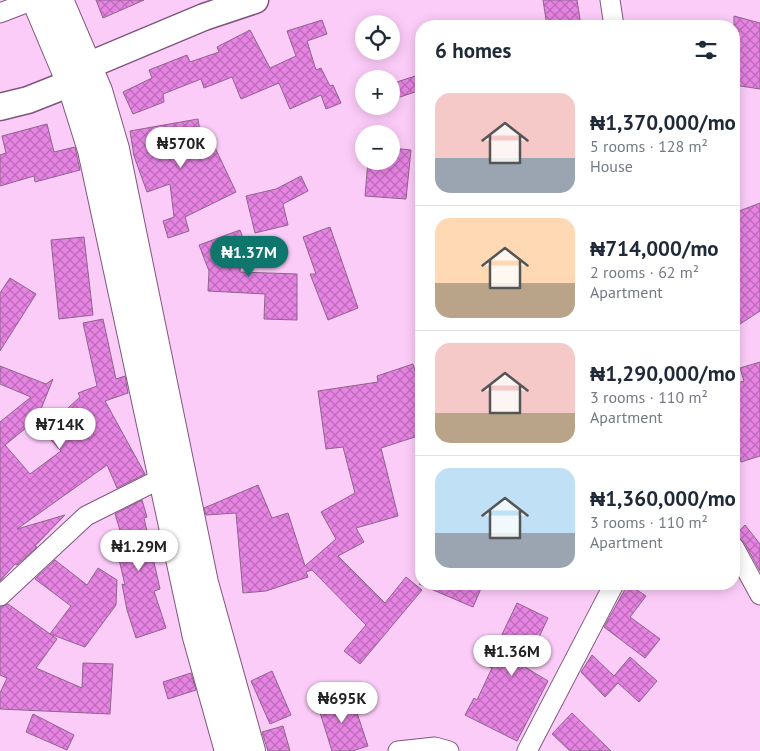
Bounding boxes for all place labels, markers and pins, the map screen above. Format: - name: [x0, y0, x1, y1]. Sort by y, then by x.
- pin: ₦570K: [146, 126, 216, 169]
- pin: ₦1.37M: [208, 236, 290, 278]
- pin: ₦714K: [25, 408, 95, 450]
- pin: ₦1.29M: [98, 530, 180, 572]
- pin: ₦1.36M: [471, 634, 553, 677]
- pin: ₦695K: [307, 682, 377, 724]

